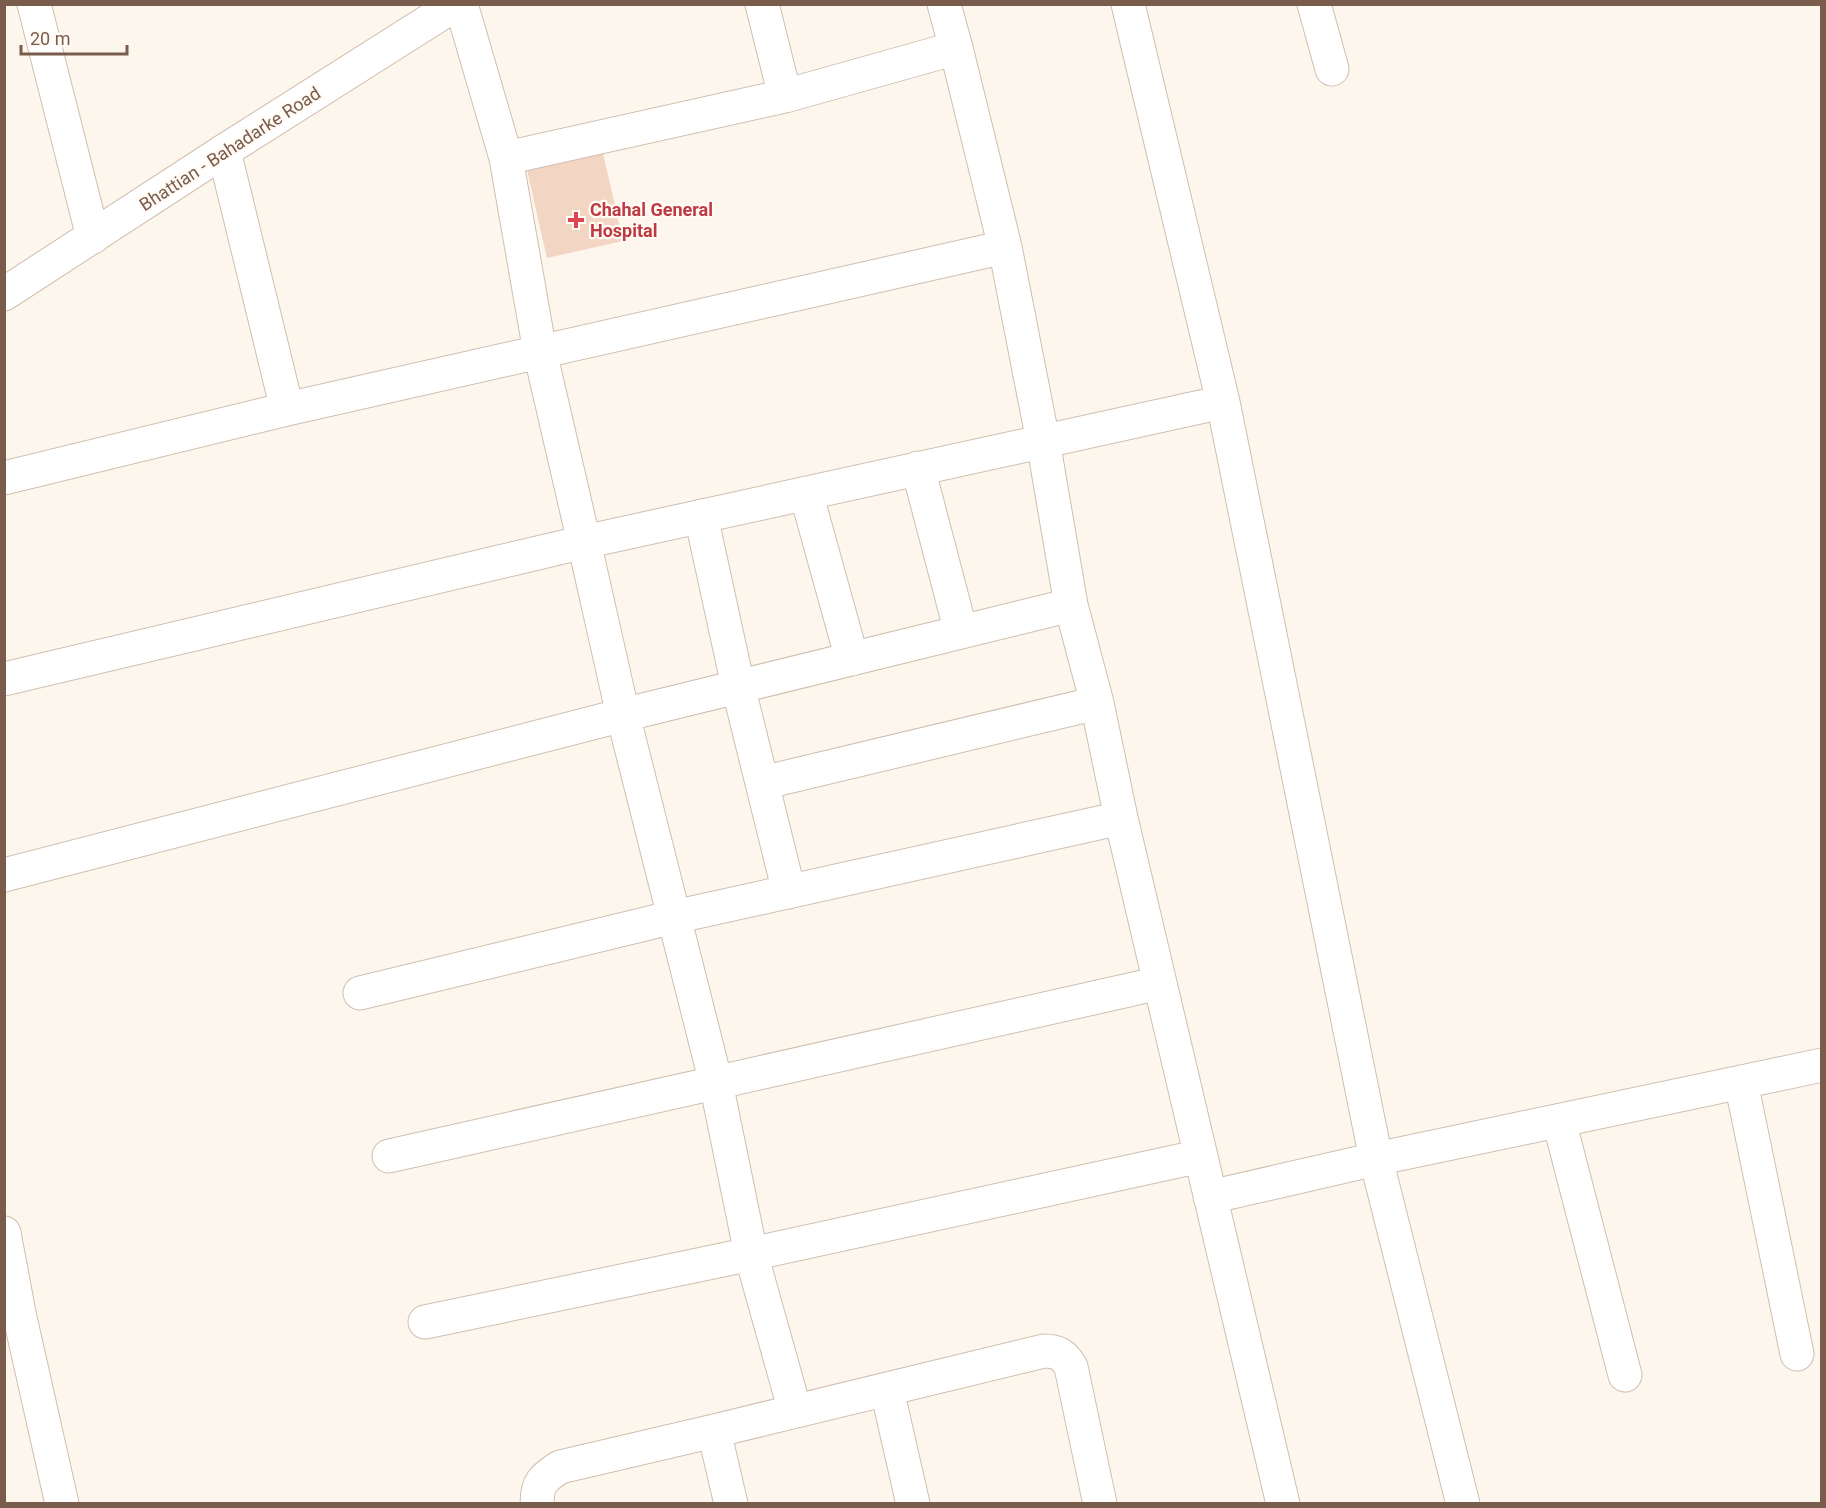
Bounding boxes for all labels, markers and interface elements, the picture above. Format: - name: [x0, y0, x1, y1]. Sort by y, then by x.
- scale bar: [21, 18, 128, 56]
- text: 20 m: [30, 28, 70, 49]
- street label: Bhattian - Bahadarke Road: [135, 82, 324, 215]
- place label: Chahal General Hospital: [590, 199, 713, 241]
- marker: Chahal General Hospital: [567, 211, 585, 229]

